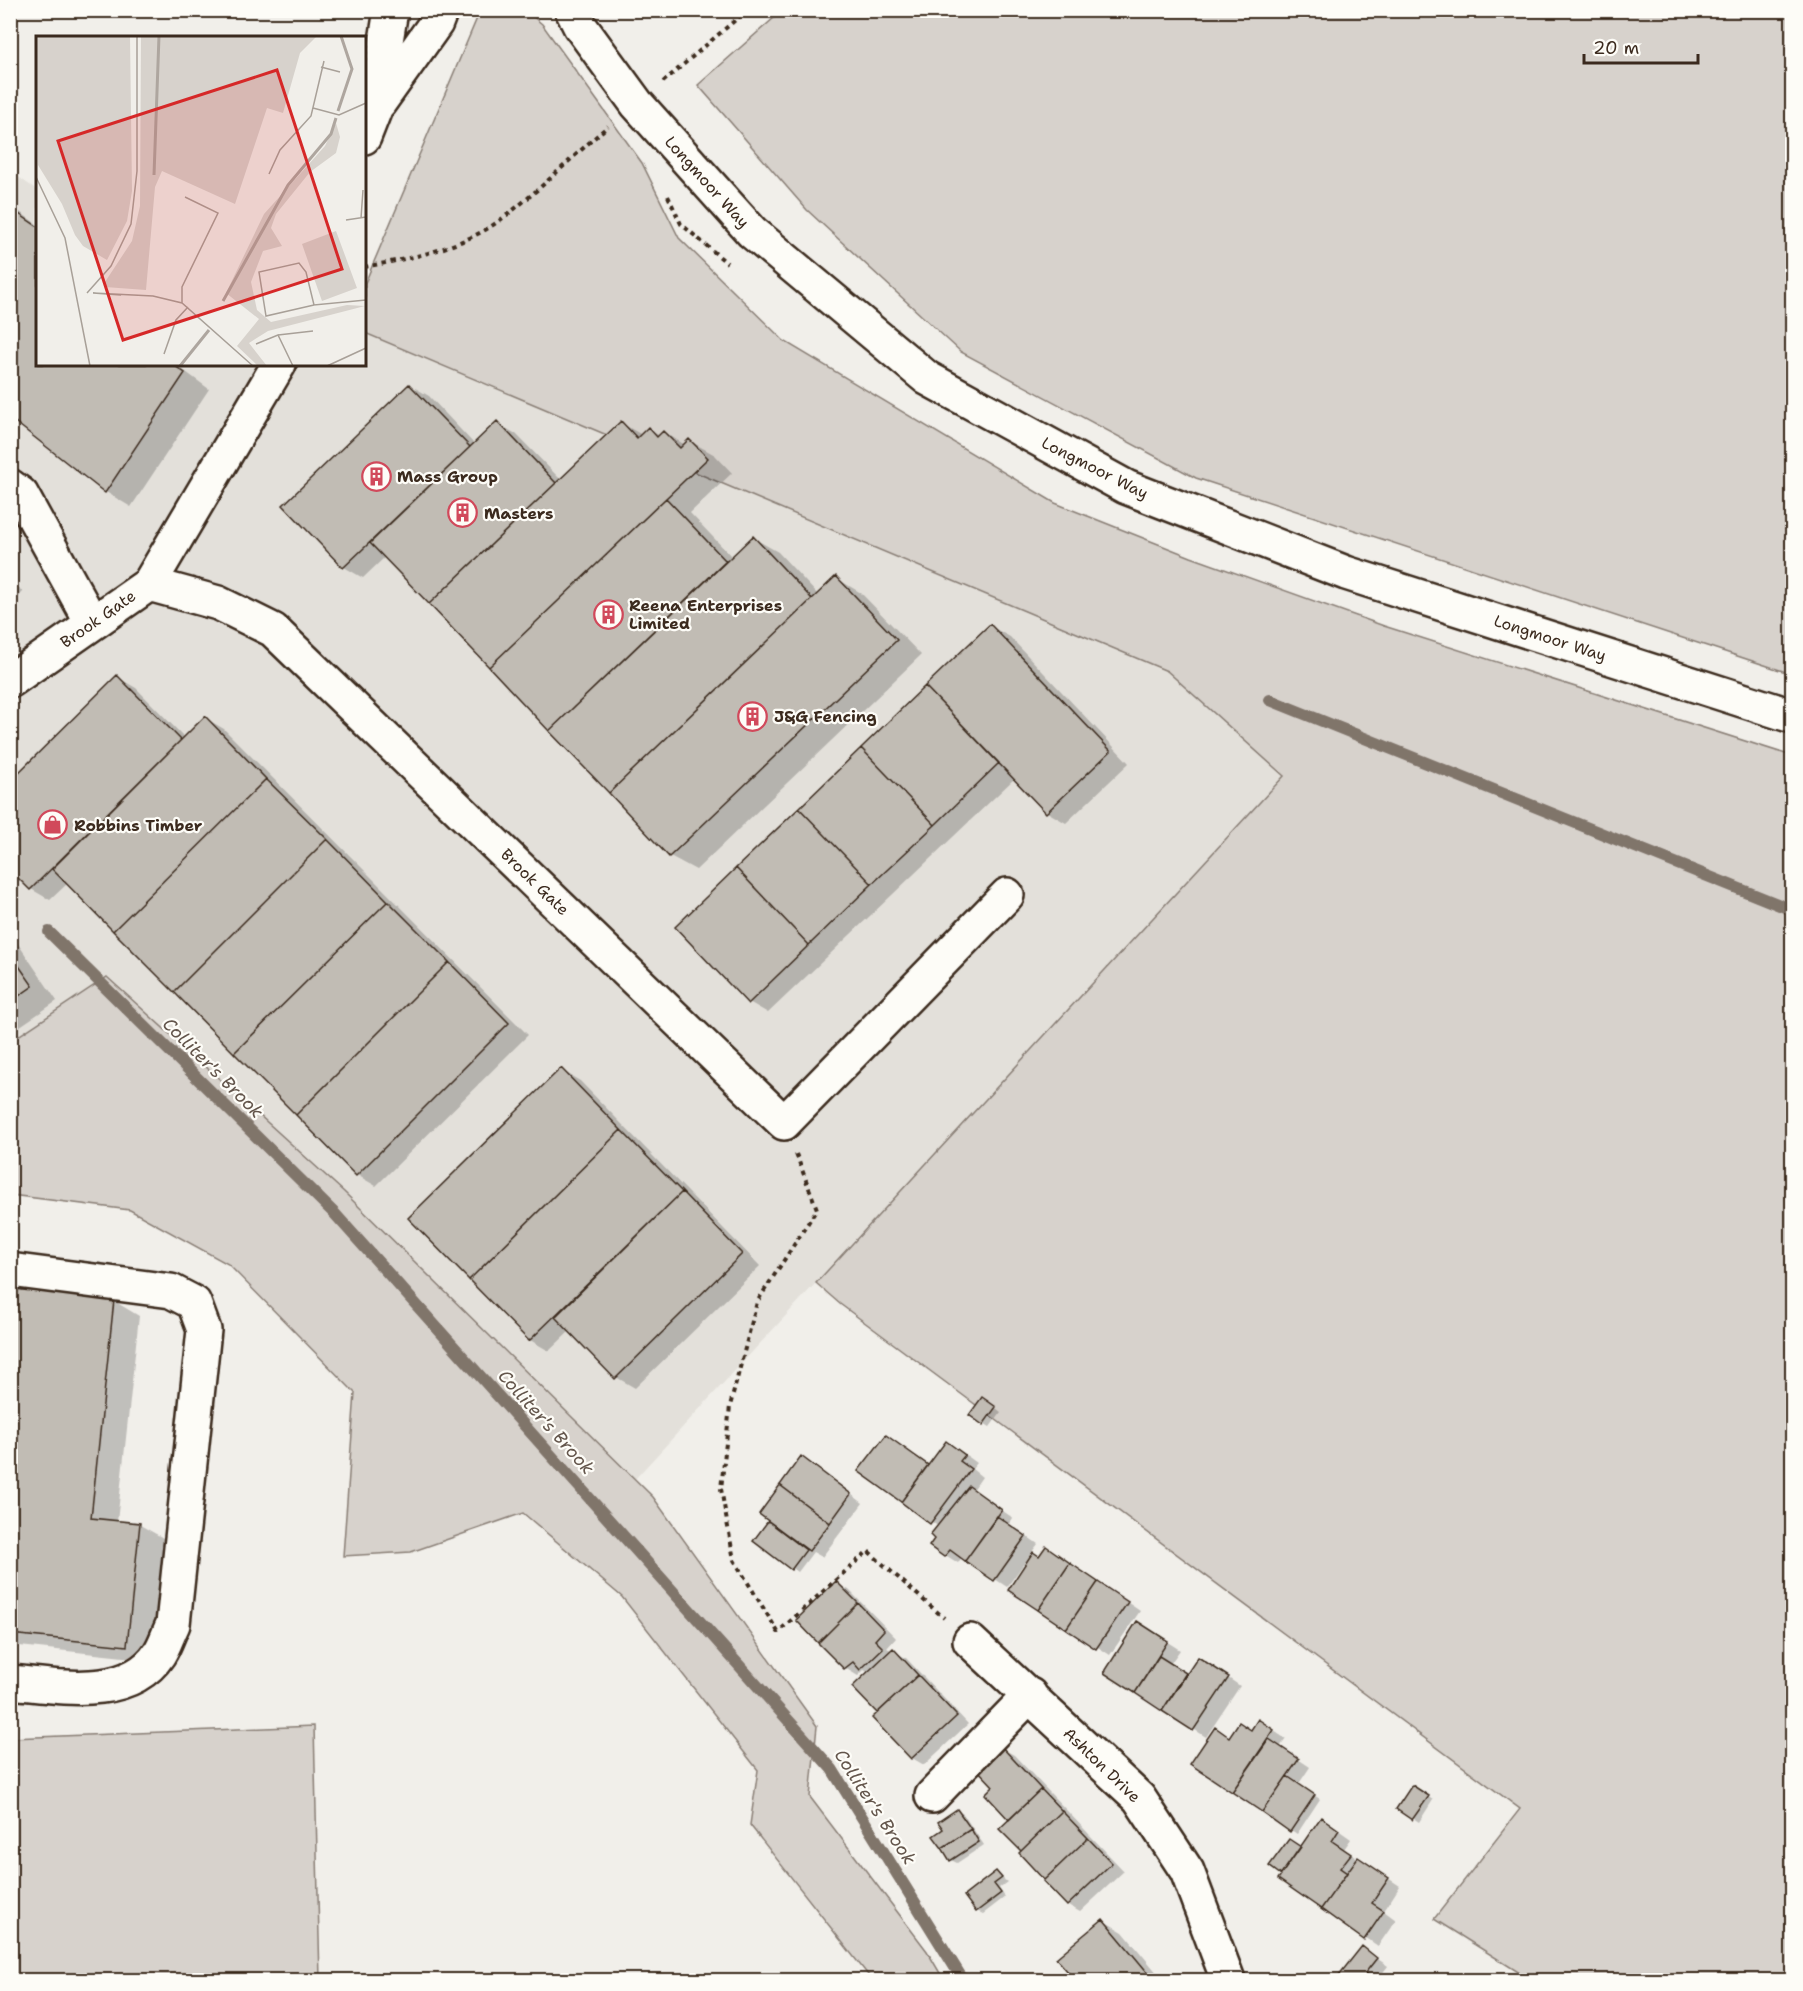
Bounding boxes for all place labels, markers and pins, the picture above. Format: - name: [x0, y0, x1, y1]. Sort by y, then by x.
- building icon: Mass Group: [360, 460, 392, 492]
- place label: Mass Group: [397, 466, 498, 487]
- building icon: Masters: [447, 497, 479, 529]
- place label: Masters: [484, 503, 554, 524]
- place label: Reena Enterprises Limited: [629, 595, 782, 634]
- building icon: Reena Enterprises Limited: [592, 598, 624, 630]
- building icon: J&G Fencing: [737, 700, 769, 732]
- place label: J&G Fencing: [774, 706, 877, 727]
- shop icon: Robbins Timber: [37, 809, 69, 841]
- place label: Robbins Timber: [74, 815, 203, 836]

